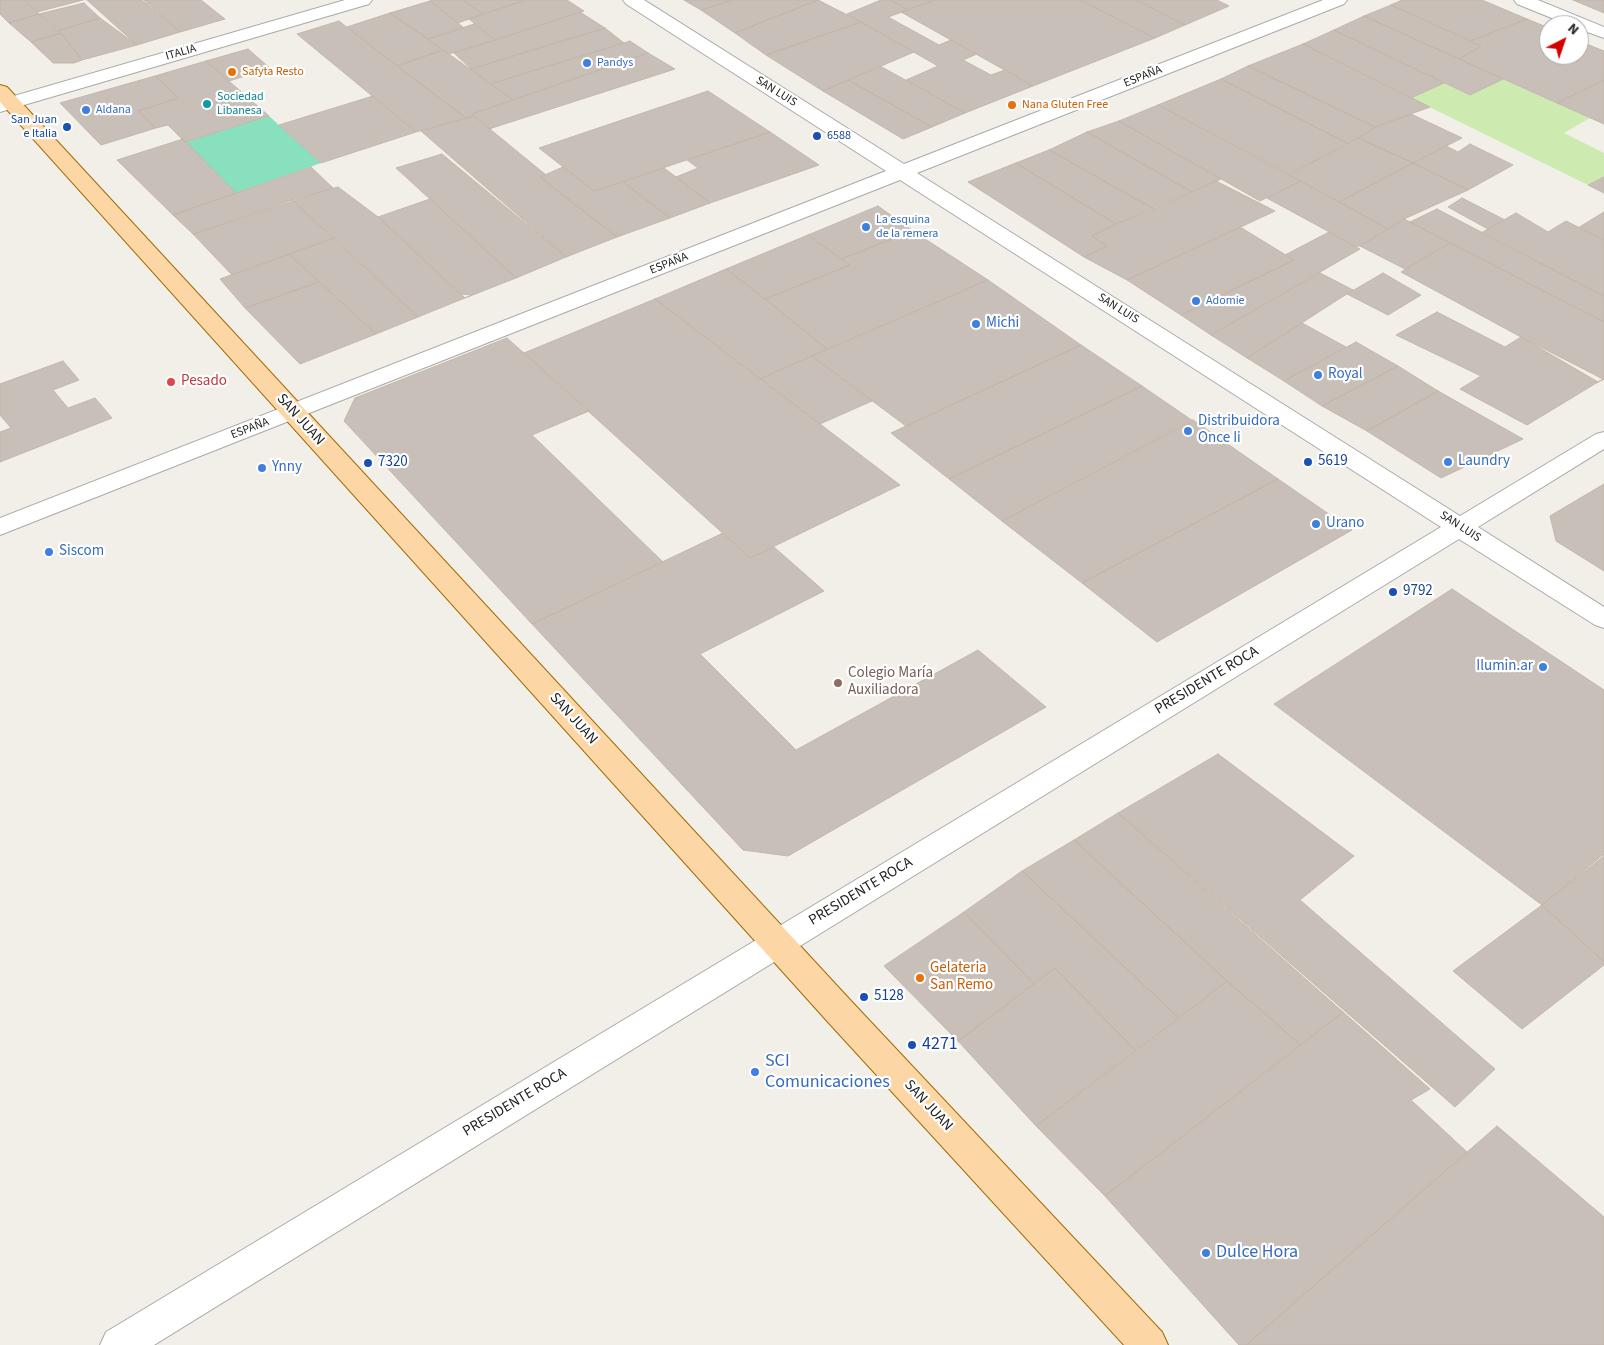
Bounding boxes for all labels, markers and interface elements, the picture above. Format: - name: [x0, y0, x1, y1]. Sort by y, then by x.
- north arrow: [1539, 15, 1589, 65]
- text: N: [1563, 19, 1583, 40]
- street label: ITALIA: [164, 42, 198, 64]
- place label: Pandys: [597, 56, 633, 70]
- marker: Pandys: [581, 57, 593, 69]
- street label: ESPAÑA: [1122, 63, 1164, 91]
- place label: Safyta Resto: [242, 65, 304, 79]
- marker: Safyta Resto: [226, 66, 238, 78]
- street label: SAN LUIS: [753, 74, 799, 110]
- place label: Sociedad Libanesa: [217, 90, 264, 118]
- marker: Sociedad Libanesa: [201, 98, 213, 110]
- place label: Nana Gluten Free: [1022, 98, 1108, 112]
- marker: Nana Gluten Free: [1006, 99, 1018, 111]
- place label: Aldana: [96, 103, 131, 117]
- marker: Aldana: [80, 104, 92, 116]
- place label: San Juan e Italia: [11, 113, 57, 141]
- marker: San Juan e Italia: [61, 121, 73, 133]
- place label: 6588: [827, 129, 851, 143]
- marker: 6588: [811, 130, 823, 142]
- place label: La esquina de la remera: [876, 213, 938, 241]
- marker: La esquina de la remera: [860, 221, 872, 233]
- street label: ESPAÑA: [648, 250, 690, 278]
- street label: SAN LUIS: [1095, 291, 1141, 327]
- place label: Adomie: [1206, 294, 1245, 308]
- marker: Adomie: [1190, 295, 1202, 307]
- place label: Michi: [986, 315, 1019, 333]
- marker: Michi: [970, 318, 982, 330]
- place label: Royal: [1328, 366, 1363, 384]
- marker: Royal: [1312, 369, 1324, 381]
- place label: Pesado: [181, 373, 227, 391]
- marker: Pesado: [165, 376, 177, 388]
- street label: SAN JUAN: [272, 390, 328, 450]
- place label: Distribuidora Once Ii: [1198, 413, 1280, 448]
- street label: ESPAÑA: [229, 415, 271, 443]
- marker: Distribuidora Once Ii: [1182, 425, 1194, 437]
- place label: 5619: [1318, 453, 1348, 471]
- place label: Laundry: [1458, 453, 1510, 471]
- place label: 7320: [378, 454, 408, 472]
- marker: 5619: [1302, 456, 1314, 468]
- marker: Laundry: [1442, 456, 1454, 468]
- marker: 7320: [362, 457, 374, 469]
- place label: Ynny: [272, 459, 302, 477]
- marker: Ynny: [256, 462, 268, 474]
- street label: SAN LUIS: [1437, 508, 1483, 546]
- place label: Urano: [1326, 515, 1364, 533]
- marker: Urano: [1310, 518, 1322, 530]
- place label: Siscom: [59, 543, 104, 561]
- marker: Siscom: [43, 546, 55, 558]
- place label: 9792: [1403, 583, 1433, 601]
- marker: 9792: [1387, 586, 1399, 598]
- street label: PRESIDENTE ROCA: [1152, 643, 1262, 719]
- place label: Ilumin.ar: [1476, 658, 1533, 676]
- marker: Ilumin.ar: [1537, 661, 1549, 673]
- place label: Colegio María Auxiliadora: [848, 665, 933, 700]
- marker: Colegio María Auxiliadora: [832, 677, 844, 689]
- street label: SAN JUAN: [545, 689, 601, 749]
- street label: PRESIDENTE ROCA: [806, 854, 916, 930]
- place label: Gelateria San Remo: [930, 960, 993, 995]
- marker: Gelateria San Remo: [914, 972, 926, 984]
- place label: 5128: [874, 988, 904, 1006]
- marker: 5128: [858, 991, 870, 1003]
- place label: 4271: [922, 1034, 958, 1056]
- marker: 4271: [906, 1039, 918, 1051]
- place label: SCI Comunicaciones: [765, 1051, 890, 1094]
- street label: PRESIDENTE ROCA: [460, 1065, 570, 1141]
- marker: SCI Comunicaciones: [749, 1066, 761, 1078]
- street label: SAN JUAN: [900, 1077, 956, 1135]
- place label: Dulce Hora: [1216, 1242, 1298, 1264]
- marker: Dulce Hora: [1200, 1247, 1212, 1259]

